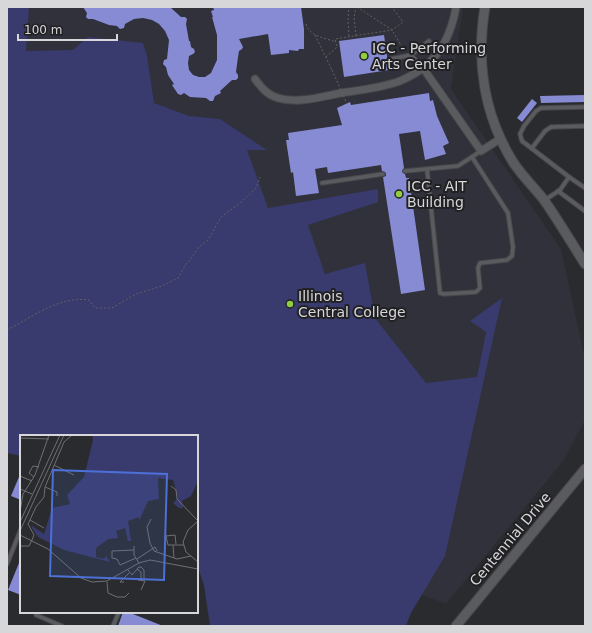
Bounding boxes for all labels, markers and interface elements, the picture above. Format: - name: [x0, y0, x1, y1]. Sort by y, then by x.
- scale bar: [18, 16, 117, 42]
- text: 100 m: [24, 23, 62, 37]
- place label: ICC - Performing Arts Center: [372, 40, 486, 72]
- marker: ICC - Performing Arts Center: [359, 51, 369, 61]
- place label: ICC - AIT Building: [407, 178, 467, 210]
- marker: ICC - AIT Building: [394, 189, 404, 199]
- place label: Illinois Central College: [298, 288, 406, 320]
- marker: Illinois Central College: [285, 299, 295, 309]
- inset map: [20, 435, 198, 613]
- street label: Centennial Drive: [466, 489, 554, 589]

